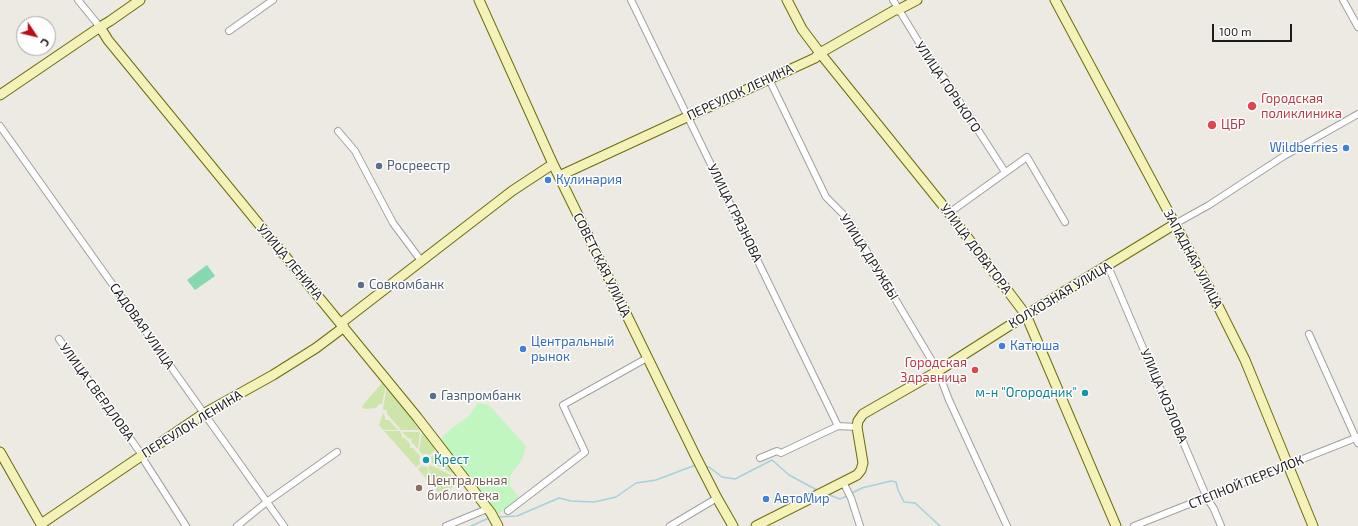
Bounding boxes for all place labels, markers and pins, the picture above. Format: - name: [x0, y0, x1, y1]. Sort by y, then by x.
- place label: Городская поликлиника: [1261, 91, 1342, 122]
- marker: Городская поликлиника: [1246, 100, 1258, 112]
- place label: ЦБР: [1221, 117, 1245, 133]
- marker: ЦБР: [1206, 119, 1218, 131]
- place label: Wildberries: [1270, 140, 1338, 156]
- marker: Wildberries: [1341, 143, 1351, 153]
- place label: Росреестр: [387, 158, 450, 174]
- marker: Росреестр: [374, 161, 384, 171]
- place label: Кулинария: [556, 172, 622, 188]
- marker: Кулинария: [543, 175, 553, 185]
- place label: Совкомбанк: [369, 277, 444, 293]
- marker: Совкомбанк: [356, 280, 366, 290]
- place label: Центральный рынок: [531, 334, 614, 365]
- place label: Катюша: [1010, 338, 1059, 354]
- marker: Катюша: [997, 341, 1007, 351]
- marker: Центральный рынок: [518, 344, 528, 354]
- place label: Городская Здравница: [900, 355, 967, 386]
- marker: Городская Здравница: [970, 365, 980, 375]
- place label: м-н "Огородник": [975, 385, 1077, 401]
- place label: Газпромбанк: [441, 388, 521, 404]
- marker: м-н "Огородник": [1080, 388, 1090, 398]
- marker: Газпромбанк: [428, 391, 438, 401]
- place label: Крест: [434, 452, 469, 468]
- marker: Крест: [421, 455, 431, 465]
- place label: Центральная библиотека: [427, 473, 508, 504]
- marker: Центральная библиотека: [414, 483, 424, 493]
- place label: АвтоМир: [774, 491, 830, 507]
- marker: АвтоМир: [761, 494, 771, 504]

